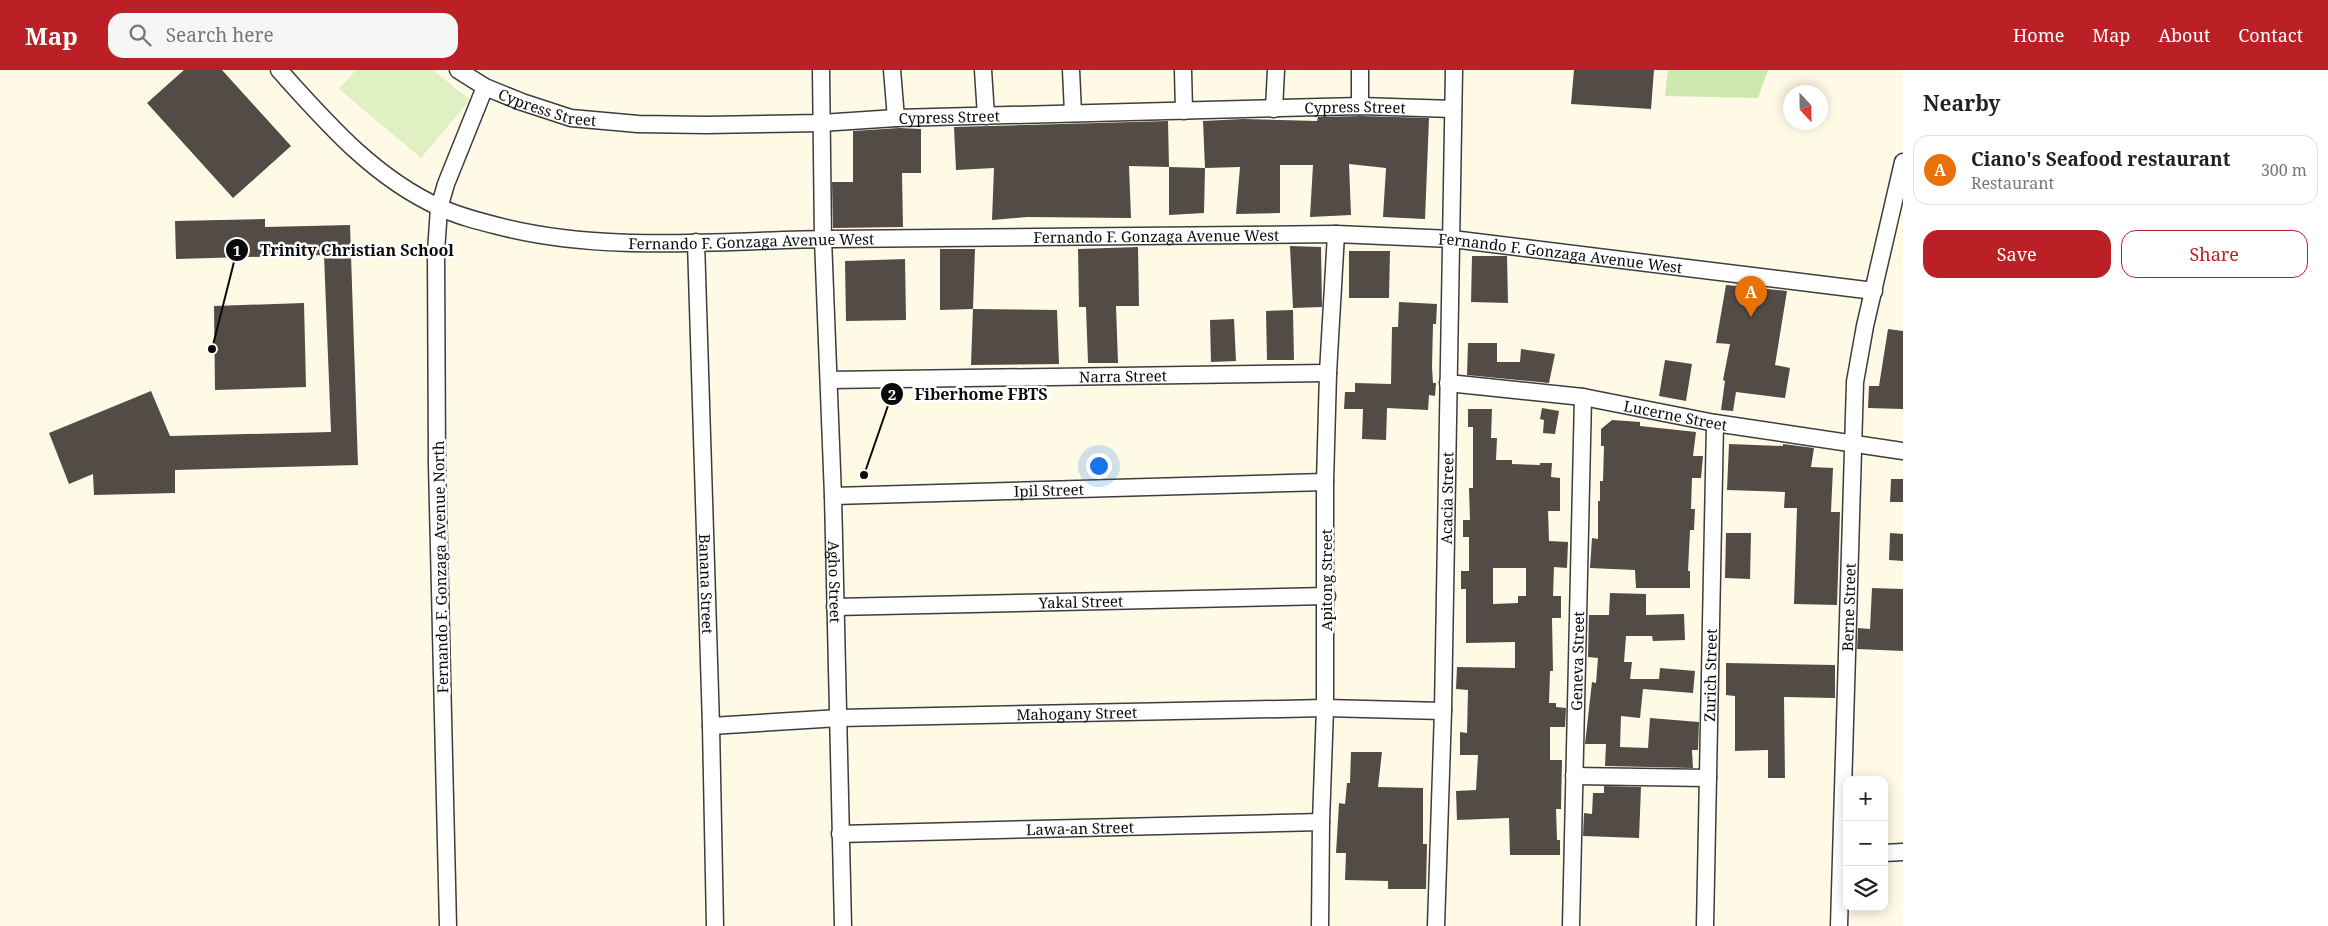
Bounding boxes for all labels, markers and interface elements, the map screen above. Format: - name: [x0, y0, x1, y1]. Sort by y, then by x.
- search box: [108, 13, 458, 58]
- text: Map: [25, 19, 78, 52]
- icon: search: [126, 21, 154, 49]
- text: Search here: [166, 22, 274, 48]
- text: Home: [2013, 23, 2064, 47]
- text: Map: [2092, 23, 2130, 47]
- text: About: [2158, 23, 2210, 47]
- text: Contact: [2238, 23, 2303, 47]
- street label: Cypress Street: [496, 84, 597, 130]
- north arrow: [1783, 85, 1828, 130]
- text: Nearby: [1923, 89, 2001, 117]
- street label: Cypress Street: [1304, 96, 1406, 117]
- street label: Cypress Street: [898, 105, 1000, 128]
- text: Ciano's Seafood restaurant: [1971, 146, 2230, 172]
- text: A: [1934, 159, 1946, 181]
- text: 300 m: [2261, 159, 2307, 181]
- text: Restaurant: [1971, 172, 2054, 194]
- street label: Fernando F. Gonzaga Avenue West: [1033, 225, 1279, 247]
- street label: Fernando F. Gonzaga Avenue West: [1438, 228, 1684, 277]
- street label: Fernando F. Gonzaga Avenue West: [628, 229, 874, 253]
- button: Save: [1923, 230, 2111, 278]
- button: Share: [2121, 230, 2308, 278]
- callout: Trinity Christian School: [225, 235, 464, 266]
- text: Trinity Christian School: [260, 239, 454, 261]
- text: 1: [233, 240, 241, 260]
- pin: A: [1735, 276, 1767, 317]
- street label: Narra Street: [1079, 365, 1167, 386]
- callout: Fiberhome FBTS: [879, 379, 1057, 410]
- text: Fiberhome FBTS: [914, 383, 1048, 405]
- text: 2: [888, 384, 896, 404]
- street label: Lucerne Street: [1622, 395, 1729, 435]
- street label: Fernando F. Gonzaga Avenue North: [428, 440, 452, 693]
- street label: Acacia Street: [1436, 452, 1457, 545]
- your location: [1086, 453, 1112, 479]
- street label: Ipil Street: [1014, 479, 1084, 501]
- street label: Apitong Street: [1316, 529, 1336, 631]
- street label: Banana Street: [695, 533, 718, 634]
- street label: Agho Street: [824, 540, 846, 623]
- street label: Berne Street: [1837, 563, 1860, 652]
- street label: Yakal Street: [1037, 591, 1123, 612]
- street label: Geneva Street: [1566, 611, 1588, 711]
- street label: Zurich Street: [1699, 628, 1721, 722]
- street label: Mahogany Street: [1016, 702, 1137, 724]
- map controls: [1843, 776, 1888, 911]
- button: +: [1843, 776, 1888, 821]
- street label: Lawa-an Street: [1026, 817, 1134, 839]
- button: −: [1843, 821, 1888, 866]
- button: layers: [1843, 866, 1888, 911]

